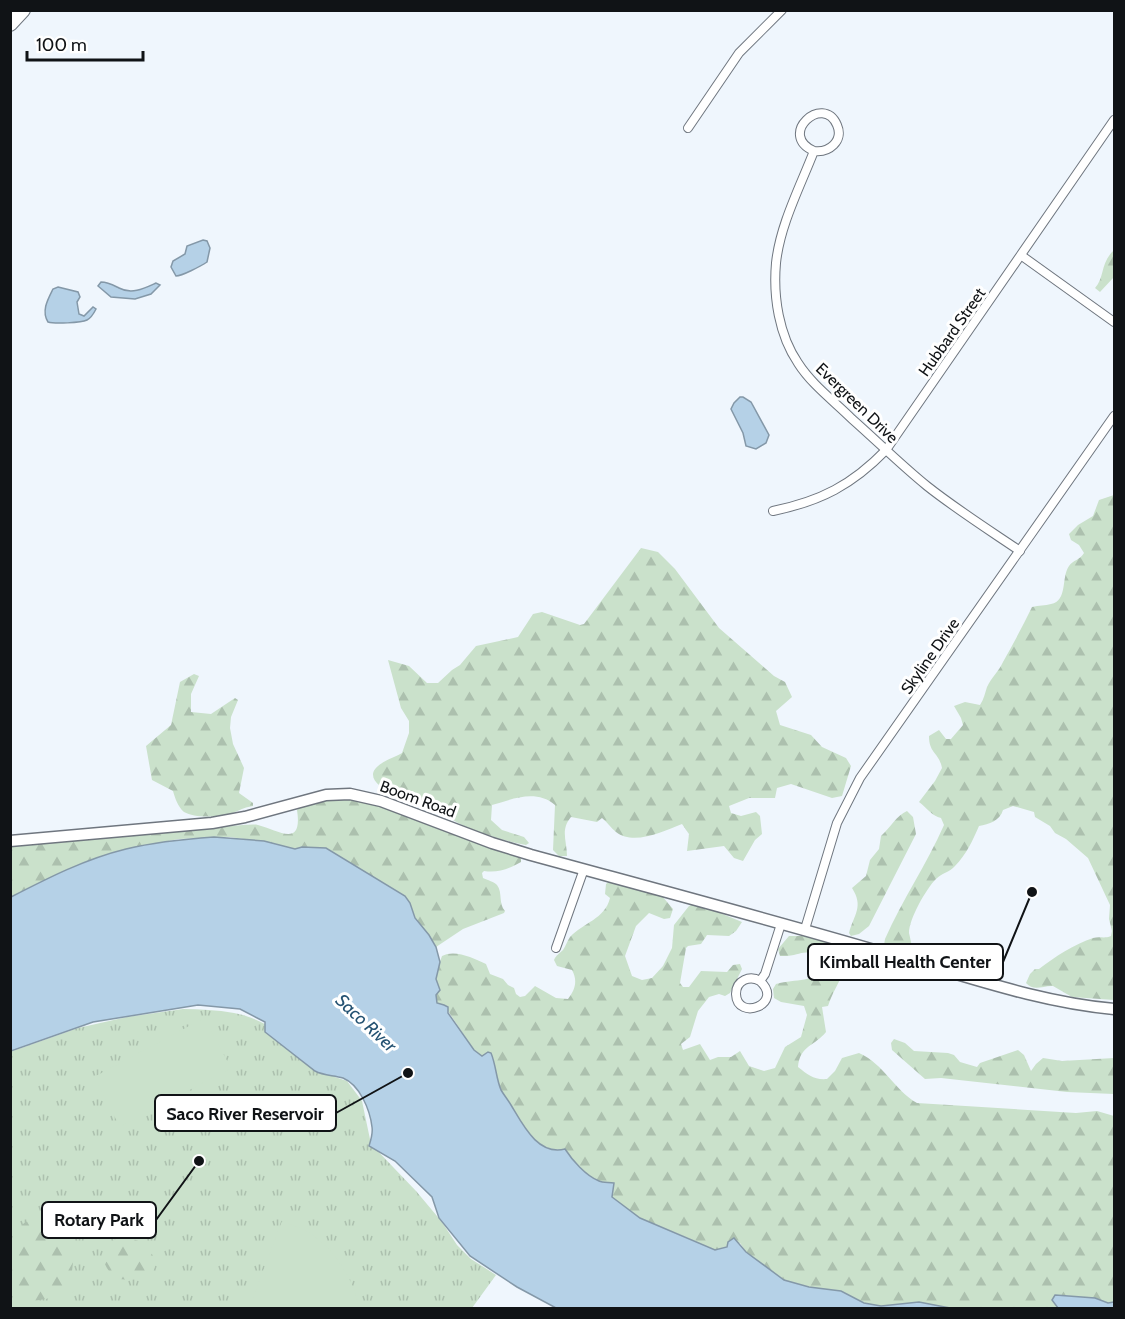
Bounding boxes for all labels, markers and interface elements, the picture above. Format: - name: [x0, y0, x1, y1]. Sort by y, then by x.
- scale bar: [27, 24, 142, 62]
- text: 100 m: [36, 34, 87, 56]
- street label: Hubbard Street: [915, 284, 990, 380]
- street label: Evergreen Drive: [812, 359, 902, 447]
- street label: Skyline Drive: [897, 614, 963, 698]
- street label: Boom Road: [377, 776, 459, 822]
- callout: Kimball Health Center: [808, 944, 1003, 980]
- text: Kimball Health Center: [819, 951, 991, 973]
- water label: Saco River: [331, 989, 402, 1058]
- callout: Saco River Reservoir: [155, 1095, 336, 1131]
- text: Saco River Reservoir: [166, 1103, 324, 1125]
- callout: Rotary Park: [42, 1202, 156, 1238]
- text: Rotary Park: [54, 1209, 144, 1231]

